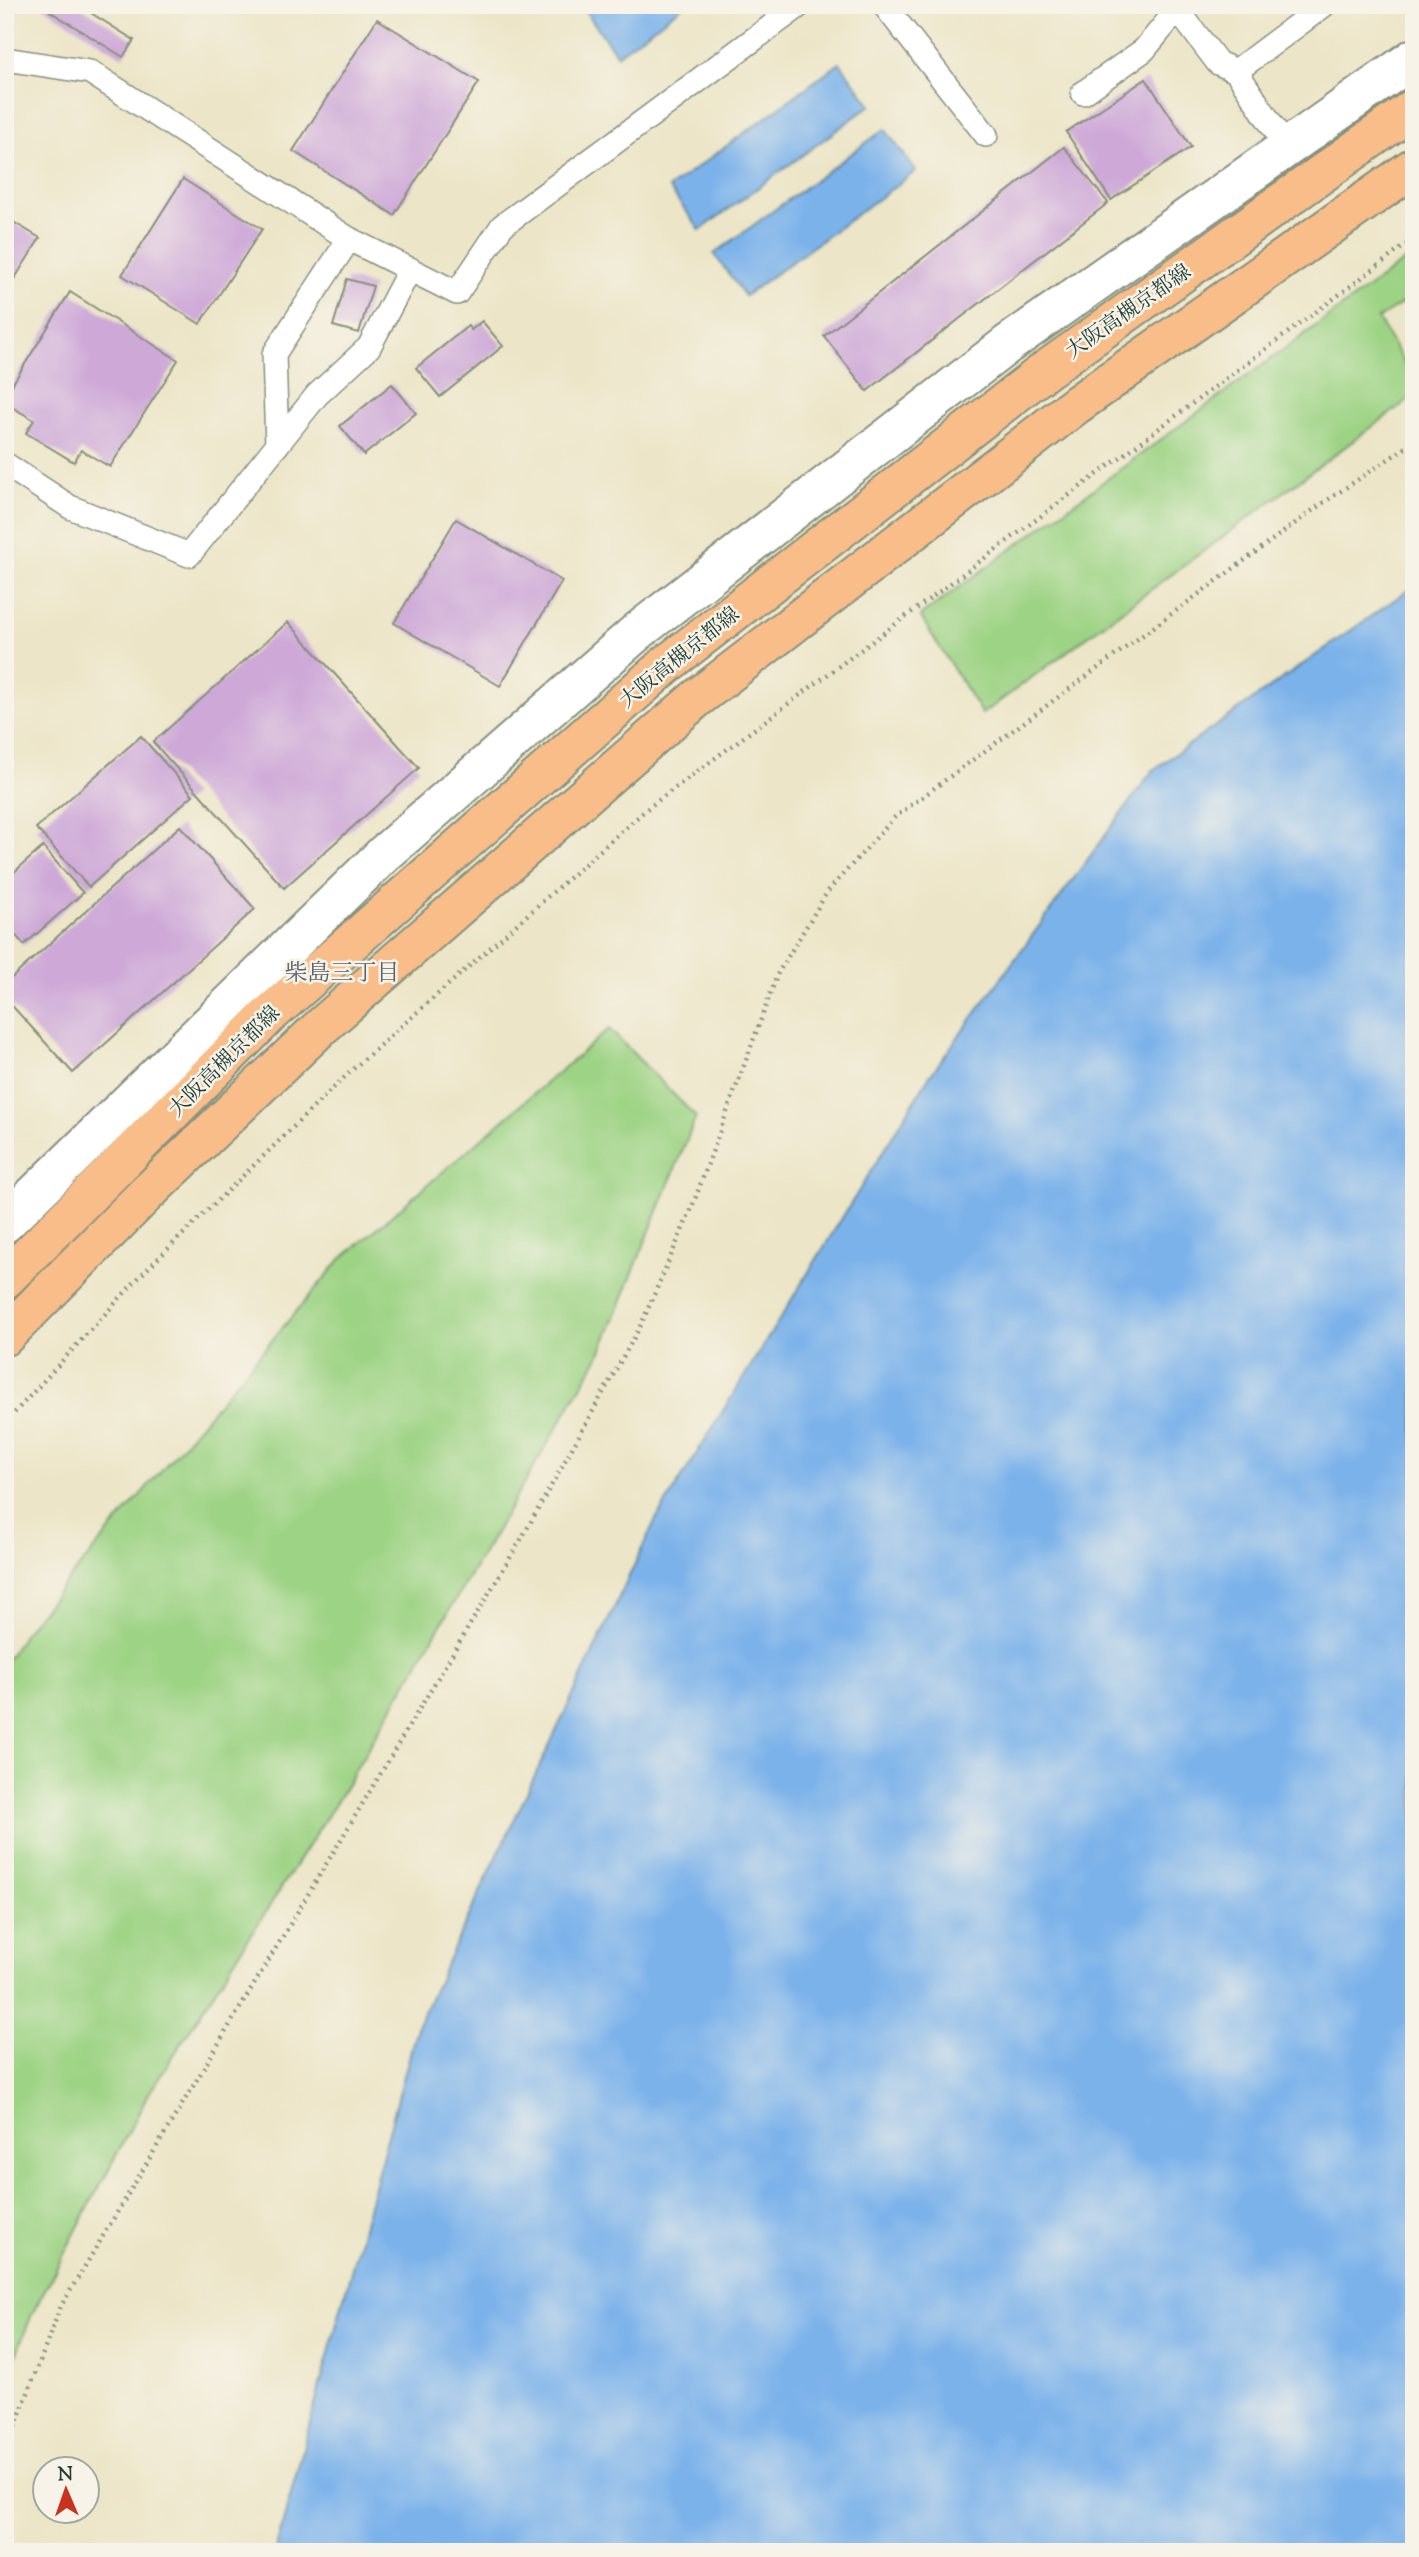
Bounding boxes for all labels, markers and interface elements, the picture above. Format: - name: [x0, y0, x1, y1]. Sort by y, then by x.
- street label: 大阪高槻京都線: [1060, 258, 1198, 367]
- street label: 大阪高槻京都線: [614, 601, 747, 716]
- district label: 柴島三丁目: [285, 958, 400, 991]
- street label: 大阪高槻京都線: [163, 1000, 288, 1125]
- north arrow: [32, 2456, 102, 2526]
- text: N: [57, 2462, 74, 2489]

